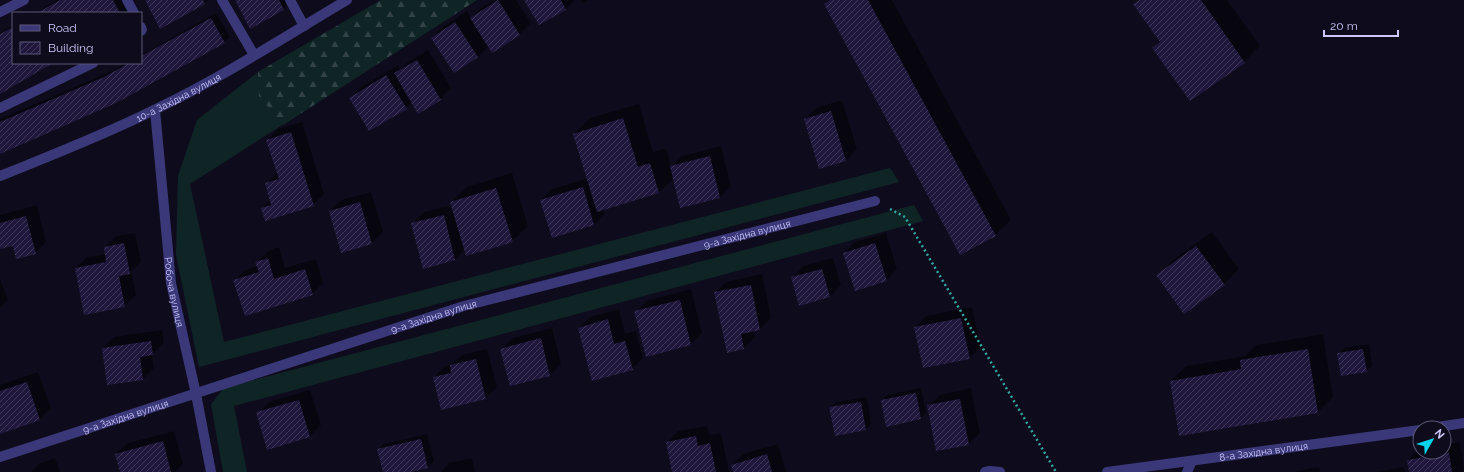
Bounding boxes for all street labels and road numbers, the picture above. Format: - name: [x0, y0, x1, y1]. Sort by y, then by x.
- street label: 10-а Західна вулиця: [134, 71, 223, 124]
- street label: 9-а Західна вулиця: [702, 218, 792, 251]
- street label: Робоча вулиця: [163, 256, 186, 328]
- street label: 9-а Західна вулиця: [390, 298, 478, 335]
- street label: 9-а Західна вулиця: [81, 398, 170, 436]
- street label: 8-а Західна вулиця: [1219, 440, 1309, 463]

